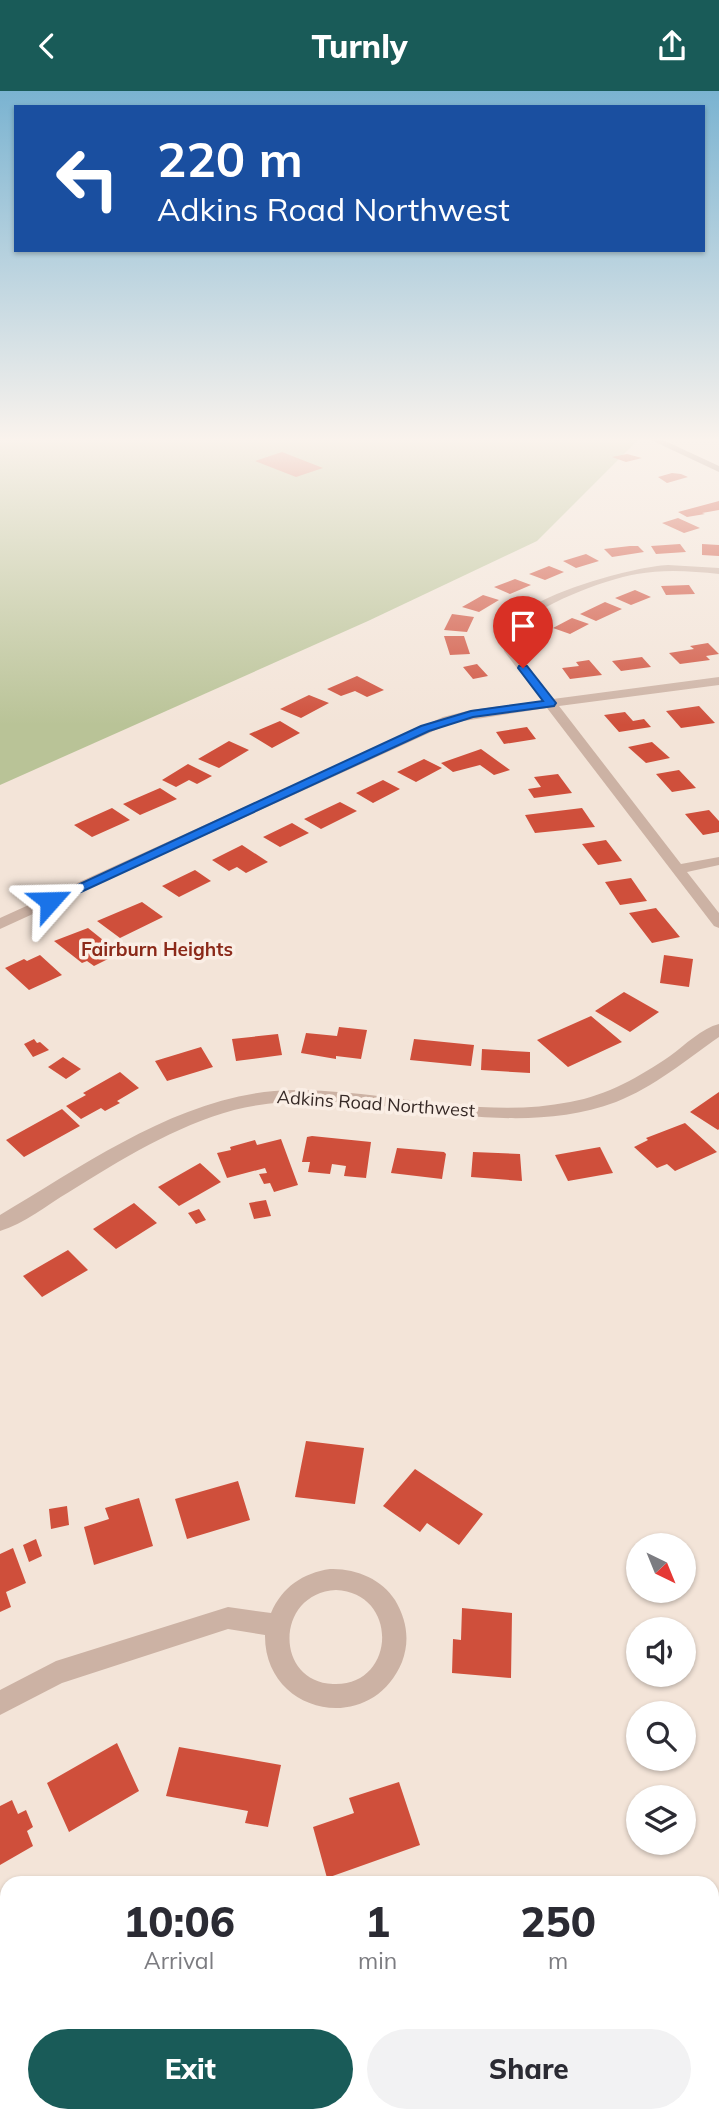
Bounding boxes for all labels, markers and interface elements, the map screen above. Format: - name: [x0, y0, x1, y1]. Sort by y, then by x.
- text: Turnly: [311, 26, 408, 66]
- icon: back: [28, 27, 66, 65]
- icon: share: [653, 27, 691, 65]
- text: 220 m: [157, 128, 303, 189]
- icon: left: [42, 133, 133, 224]
- text: Adkins Road Northwest: [157, 189, 510, 229]
- pin: [493, 596, 553, 668]
- icon: arrive: [504, 607, 542, 645]
- position arrow: [13, 864, 87, 938]
- district label: Fairburn Heights: [81, 937, 233, 961]
- street label: Adkins Road Northwest: [276, 1085, 476, 1122]
- north arrow: [626, 1533, 696, 1603]
- map controls: [626, 1533, 696, 1855]
- button: sound: [626, 1617, 696, 1687]
- button: search: [626, 1701, 696, 1771]
- button: layers: [626, 1785, 696, 1855]
- text: 10:06: [123, 1895, 235, 1948]
- text: 1: [365, 1895, 390, 1948]
- text: 250: [520, 1895, 596, 1948]
- text: Arrival: [144, 1946, 214, 1975]
- text: min: [358, 1946, 397, 1975]
- text: m: [548, 1946, 568, 1975]
- button: Exit: [28, 2029, 353, 2109]
- button: Share: [367, 2029, 691, 2109]

